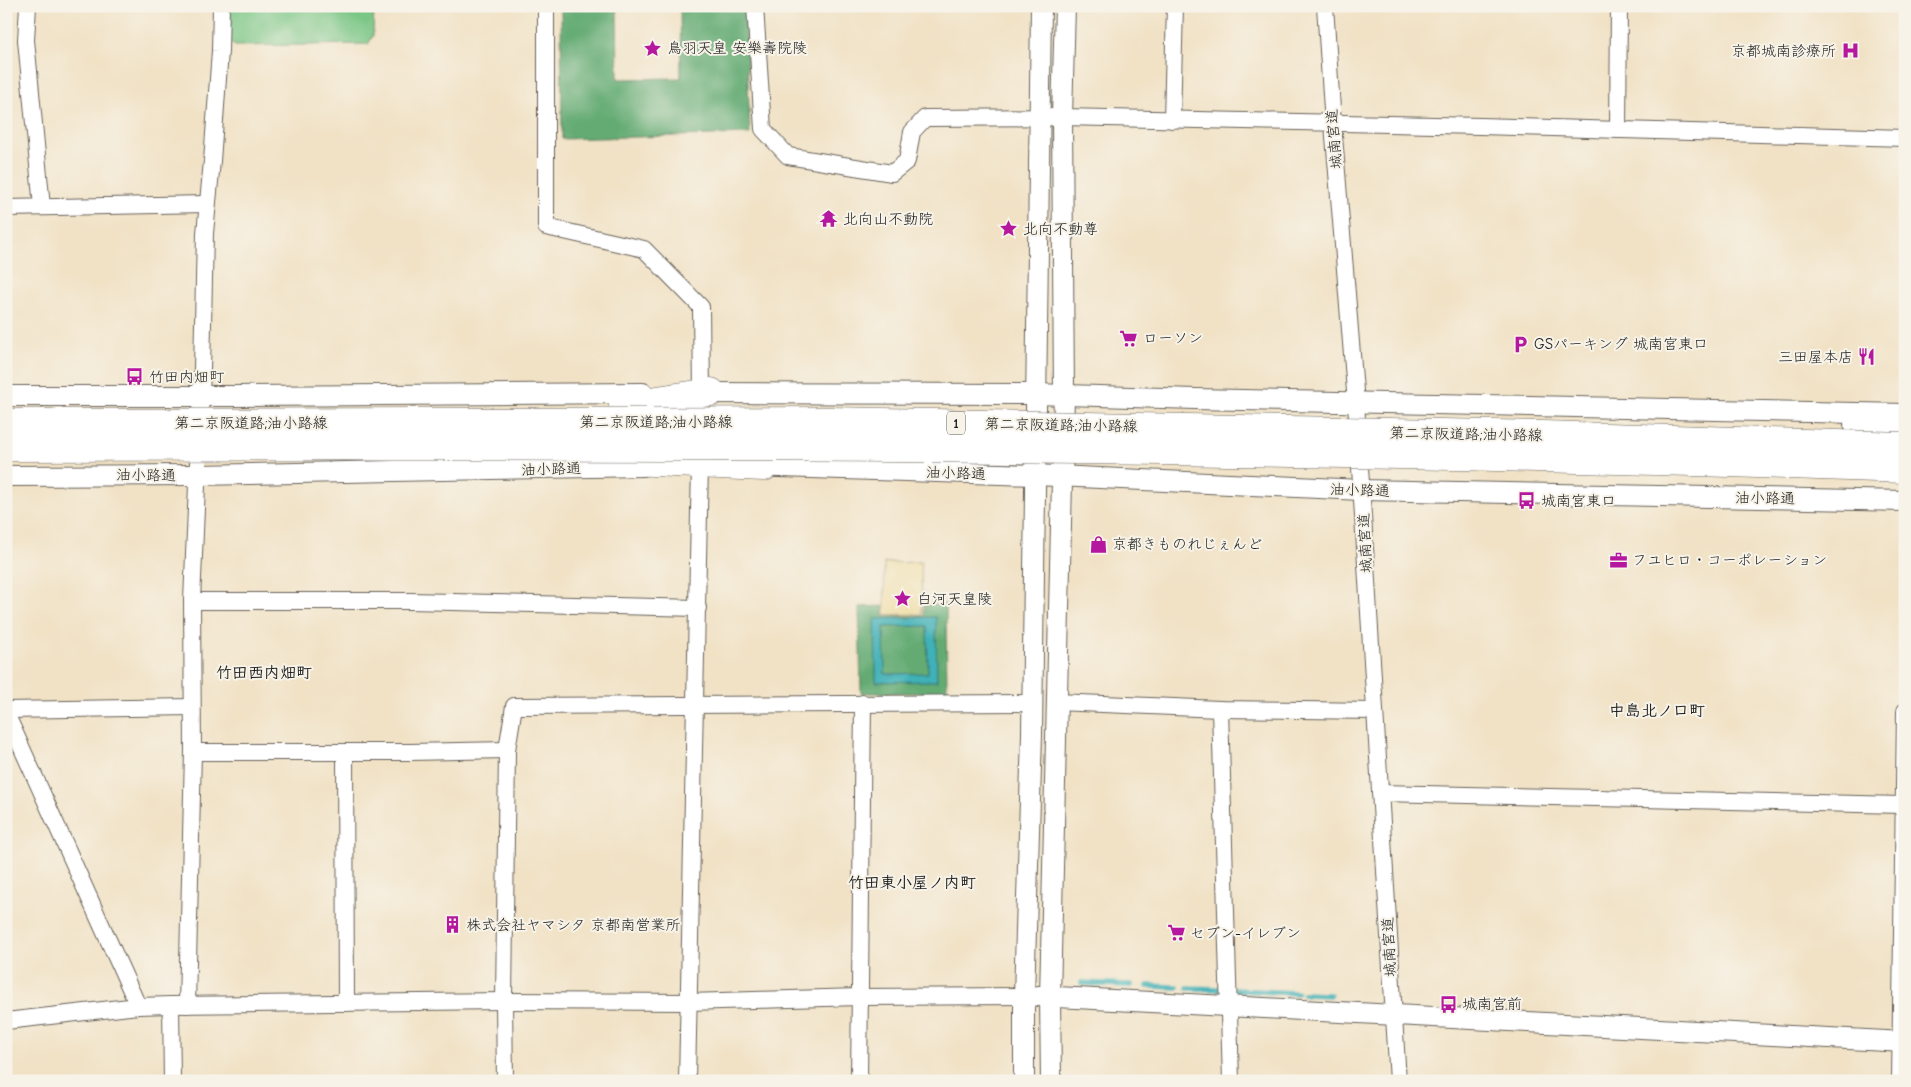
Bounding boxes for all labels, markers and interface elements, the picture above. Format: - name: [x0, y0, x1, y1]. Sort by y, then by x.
- place icon: 鳥羽天皇 安樂壽院陵: [643, 38, 663, 58]
- place label: 鳥羽天皇 安樂壽院陵: [667, 39, 807, 57]
- hospital icon: 京都城南診療所: [1840, 41, 1860, 61]
- place label: 京都城南診療所: [1731, 42, 1836, 60]
- street label: 城南宮道: [1322, 108, 1346, 170]
- temple icon: 北向山不動院: [819, 209, 839, 229]
- place label: 北向山不動院: [843, 210, 933, 228]
- place icon: 北向不動尊: [999, 219, 1019, 239]
- place label: 北向不動尊: [1023, 220, 1098, 238]
- supermarket icon: ローソン: [1119, 328, 1139, 348]
- place label: ローソン: [1143, 329, 1203, 347]
- parking icon: GSパーキング 城南宮東口: [1510, 334, 1530, 354]
- place label: GSパーキング 城南宮東口: [1534, 335, 1708, 353]
- restaurant icon: 三田屋本店: [1857, 347, 1877, 367]
- place label: 三田屋本店: [1778, 348, 1853, 366]
- bus stop icon: 竹田内畑町: [125, 367, 145, 387]
- place label: 竹田内畑町: [149, 368, 225, 386]
- road number: 1: [947, 412, 965, 434]
- street label: 第二京阪道路;油小路線: [580, 413, 733, 431]
- street label: 第二京阪道路;油小路線: [175, 414, 328, 432]
- street label: 第二京阪道路;油小路線: [984, 415, 1138, 435]
- street label: 第二京阪道路;油小路線: [1389, 424, 1543, 444]
- street label: 油小路通: [521, 459, 581, 479]
- street label: 油小路通: [926, 463, 986, 483]
- street label: 油小路通: [116, 465, 176, 485]
- street label: 油小路通: [1330, 480, 1390, 500]
- street label: 油小路通: [1735, 488, 1795, 508]
- bus stop icon: 城南宮東口: [1517, 491, 1537, 511]
- place label: 城南宮東口: [1541, 492, 1616, 510]
- street label: 城南宮道: [1354, 513, 1376, 573]
- shop icon: 京都きものれじぇんど: [1088, 534, 1108, 554]
- place label: 京都きものれじぇんど: [1112, 535, 1262, 553]
- office icon: フユヒロ・コーポレーション: [1608, 550, 1628, 570]
- place label: フユヒロ・コーポレーション: [1632, 551, 1827, 569]
- place icon: 白河天皇陵: [893, 589, 913, 609]
- place label: 白河天皇陵: [917, 590, 992, 608]
- district label: 竹田西内畑町: [216, 664, 312, 682]
- district label: 中島北ノ口町: [1609, 702, 1705, 720]
- district label: 竹田東小屋ノ内町: [848, 874, 976, 892]
- building icon: 株式会社ヤマシタ 京都南営業所: [442, 915, 462, 935]
- place label: 株式会社ヤマシタ 京都南営業所: [466, 916, 680, 934]
- street label: 城南宮道: [1378, 917, 1400, 977]
- supermarket icon: セブン-イレブン: [1166, 923, 1186, 943]
- place label: セブン-イレブン: [1190, 924, 1301, 942]
- bus stop icon: 城南宮前: [1438, 994, 1458, 1014]
- place label: 城南宮前: [1462, 995, 1522, 1013]

